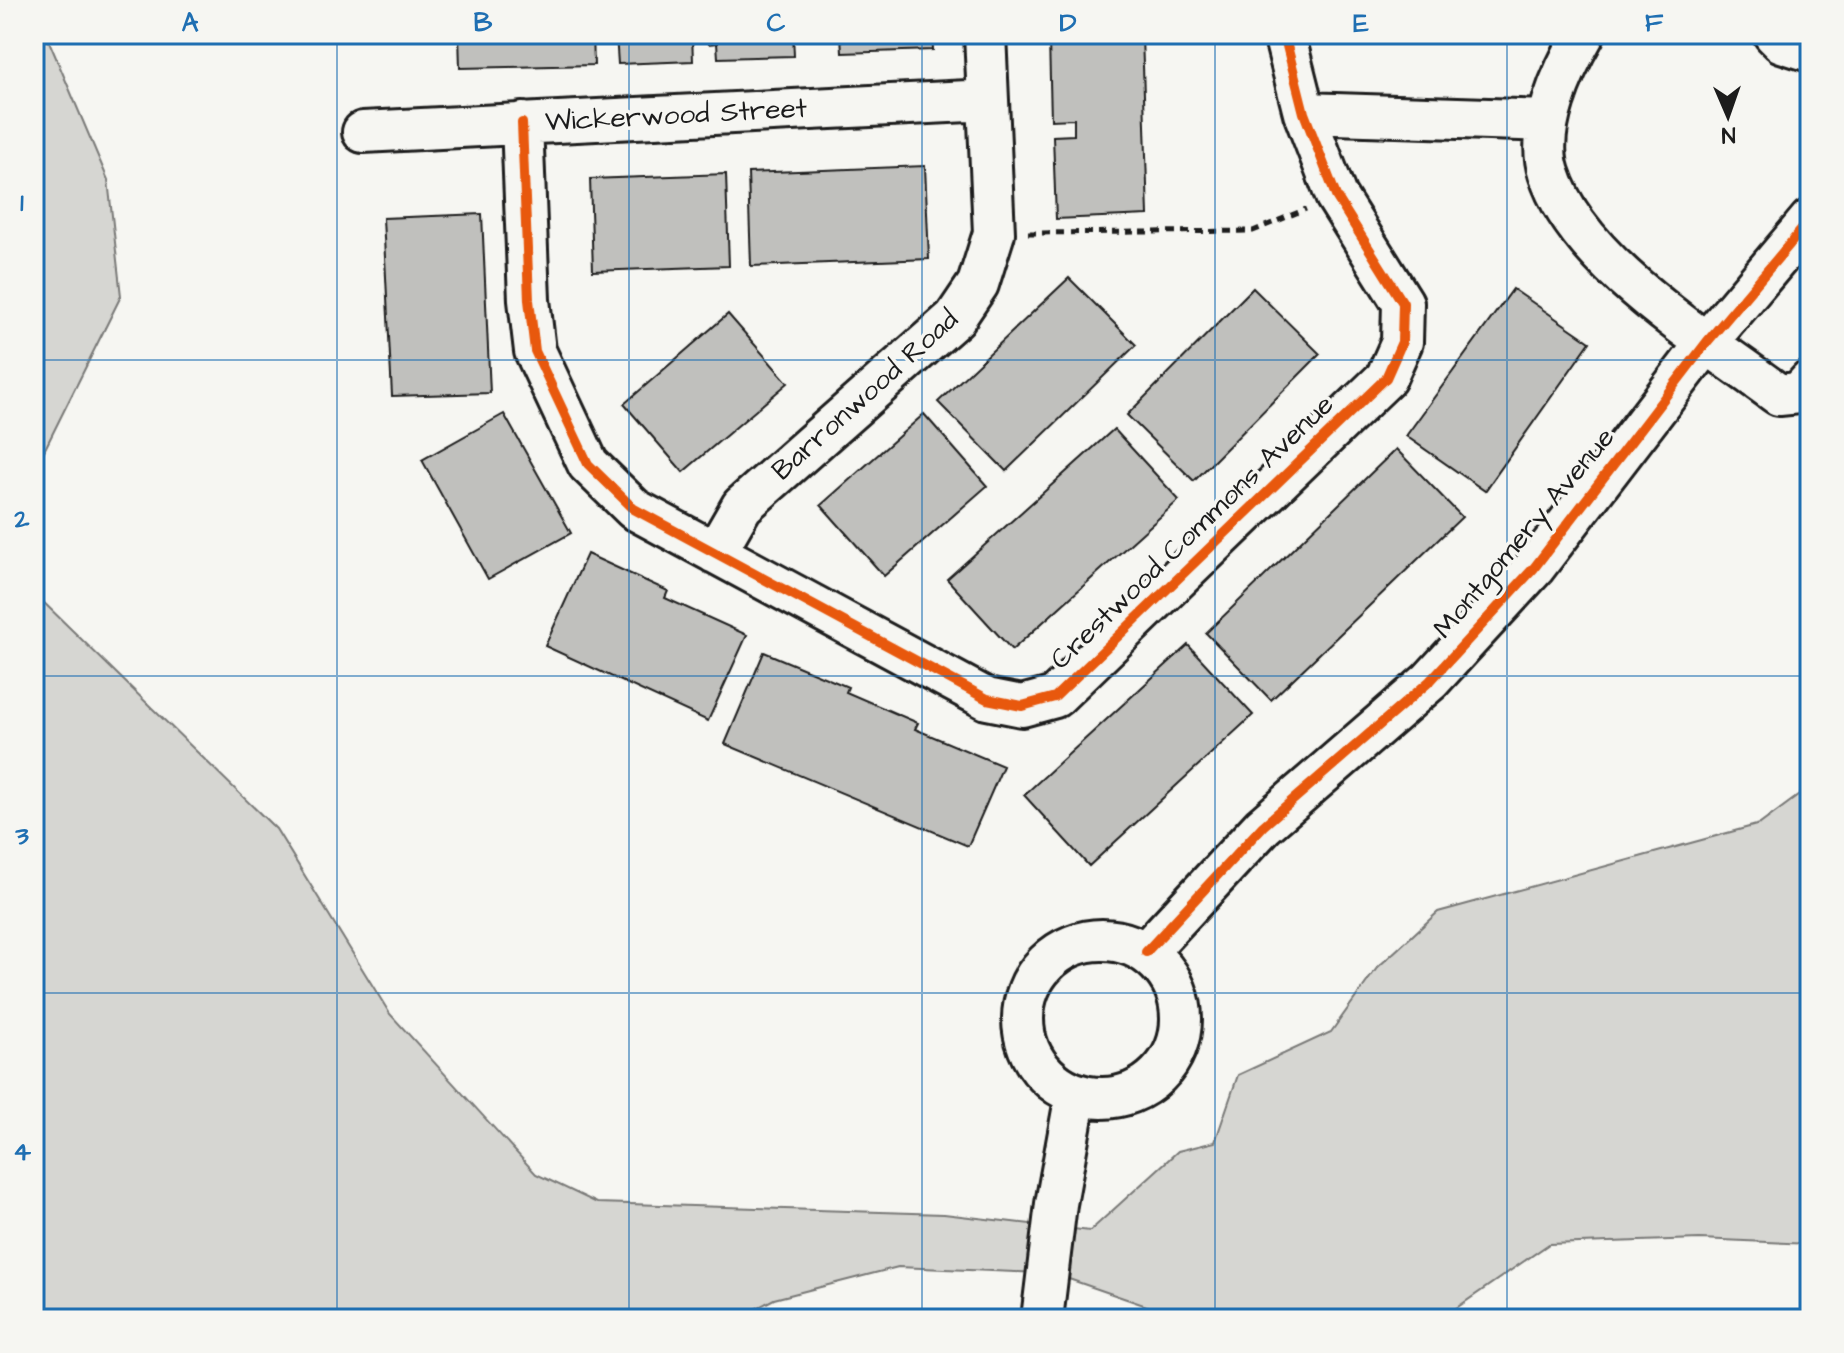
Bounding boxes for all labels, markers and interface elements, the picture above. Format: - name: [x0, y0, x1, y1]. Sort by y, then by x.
- text: A: [182, 5, 199, 41]
- text: B: [474, 5, 493, 41]
- text: C: [767, 5, 786, 41]
- text: D: [1060, 5, 1077, 41]
- text: E: [1353, 5, 1369, 41]
- text: F: [1645, 5, 1664, 41]
- north arrow: [1688, 76, 1768, 156]
- street label: Wickerwood Street: [544, 89, 809, 141]
- text: N: [1721, 119, 1736, 150]
- text: 1: [20, 185, 24, 221]
- street label: Barronwood Road: [763, 301, 967, 489]
- street label: Crestwood Commons Avenue: [1042, 386, 1342, 678]
- street label: Montgomery Avenue: [1424, 419, 1625, 648]
- text: 2: [14, 501, 30, 537]
- text: 3: [14, 818, 29, 854]
- text: 4: [13, 1134, 31, 1170]

